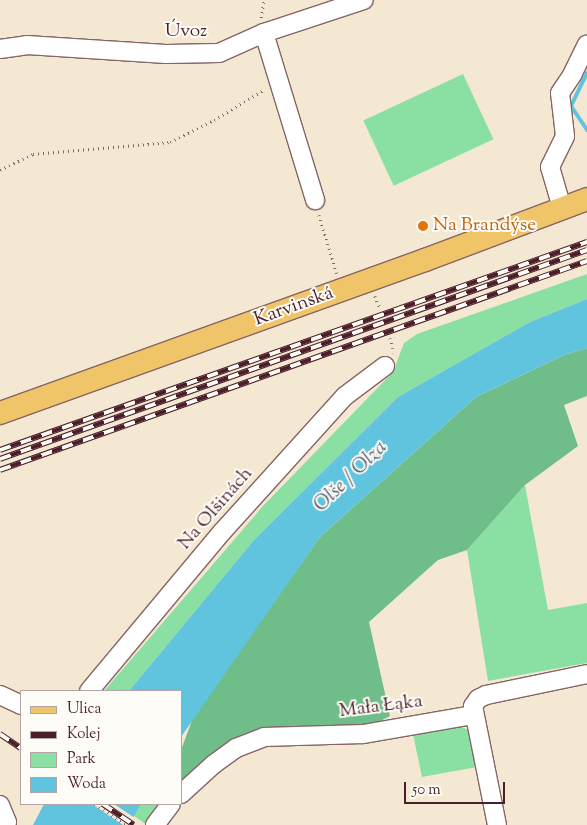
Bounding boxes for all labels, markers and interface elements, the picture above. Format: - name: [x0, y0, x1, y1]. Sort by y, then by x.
- street label: Úvoz: [165, 21, 207, 43]
- place label: Na Brandýse: [433, 215, 536, 237]
- marker: Na Brandýse: [417, 220, 429, 232]
- street label: Karvinská: [251, 282, 337, 332]
- water label: Olše / Olza: [309, 436, 393, 518]
- street label: Na Olšinách: [174, 463, 258, 555]
- legend: [20, 690, 182, 805]
- street label: Mała Łąka: [338, 691, 424, 723]
- text: Ulica: [67, 699, 101, 720]
- text: Kolej: [67, 724, 100, 745]
- text: Park: [67, 749, 96, 770]
- scale bar: [407, 772, 508, 804]
- text: Woda: [67, 774, 106, 795]
- text: 50 m: [412, 780, 441, 801]

